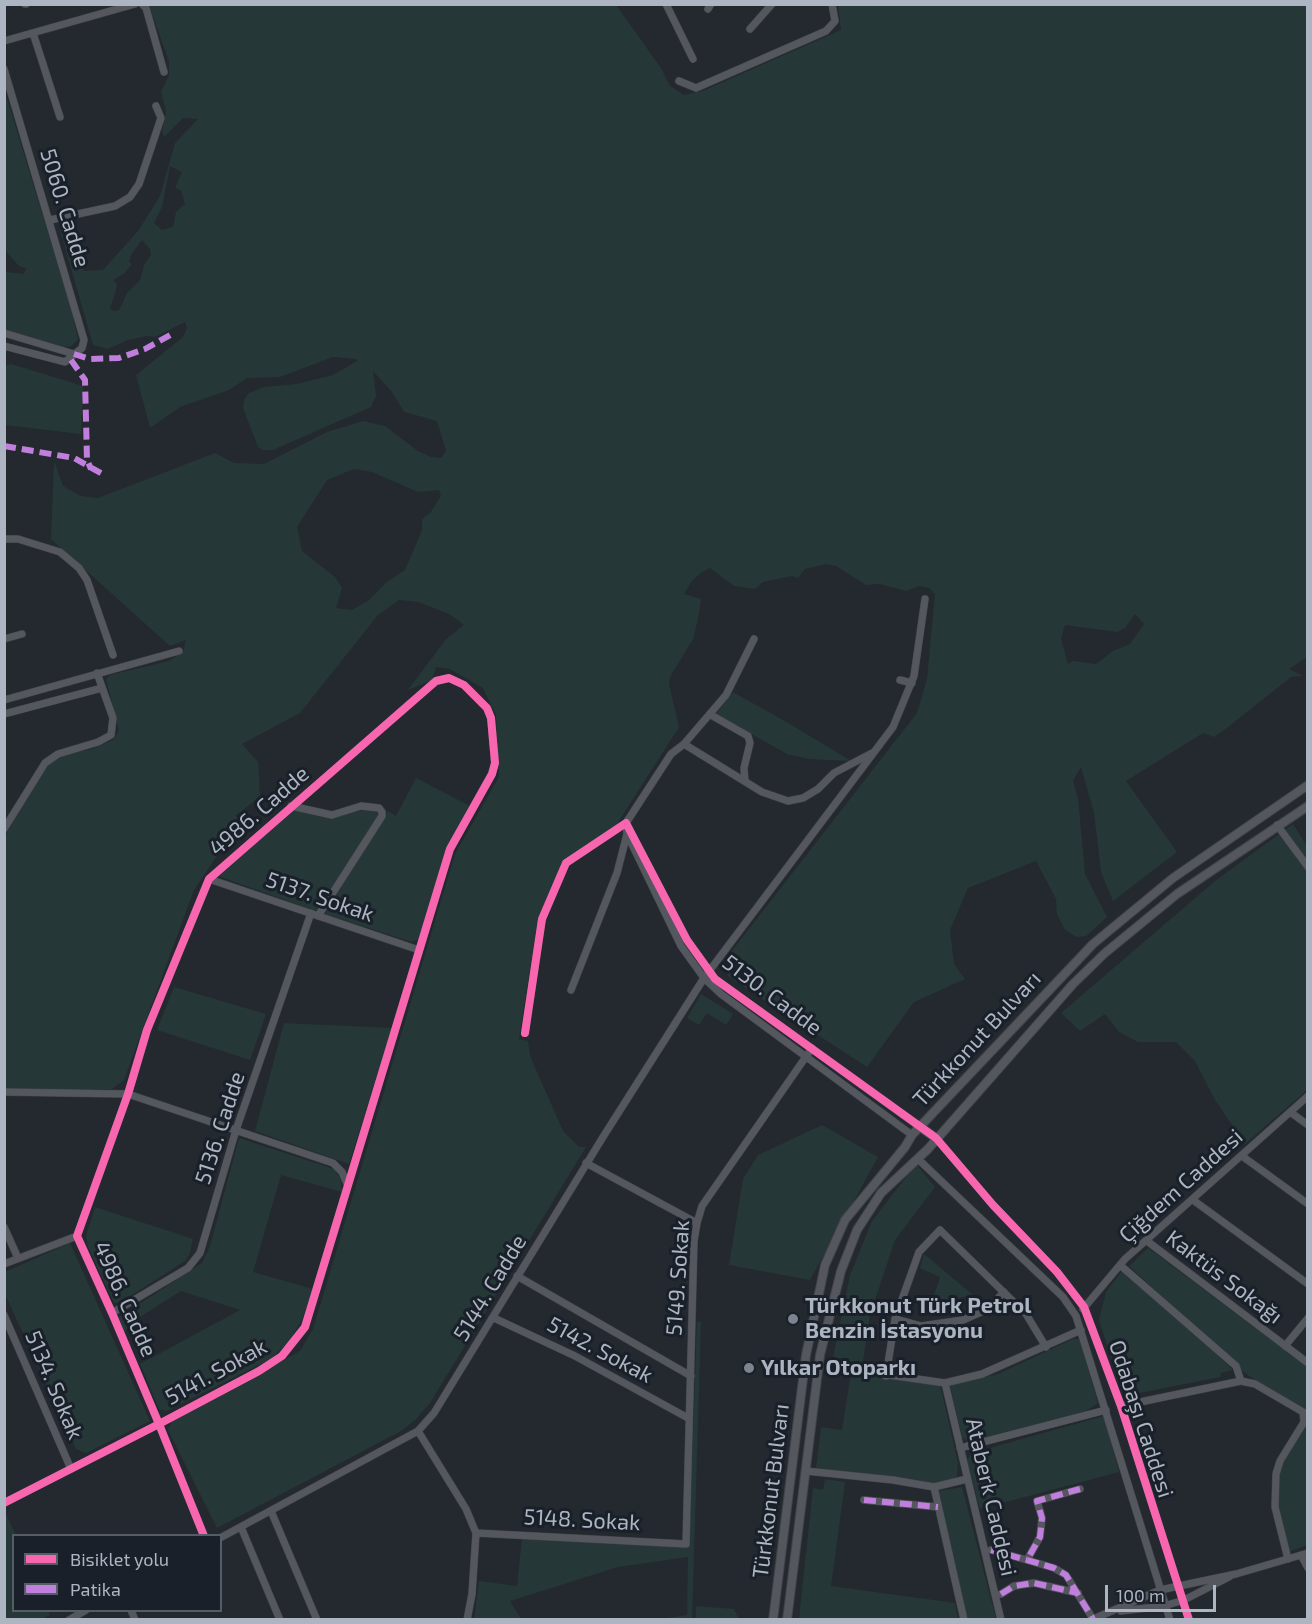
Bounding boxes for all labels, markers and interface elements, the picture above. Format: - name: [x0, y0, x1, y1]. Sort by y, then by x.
- street label: 5060. Cadde: [34, 146, 96, 270]
- street label: 4986. Cadde: [204, 760, 314, 862]
- street label: 5137. Sokak: [263, 866, 377, 928]
- street label: 5130. Cadde: [717, 949, 827, 1041]
- street label: Türkkonut Bulvarı: [907, 966, 1047, 1112]
- street label: 5136. Cadde: [189, 1068, 251, 1188]
- street label: Çiğdem Caddesi: [1114, 1124, 1248, 1248]
- street label: 5149. Sokak: [661, 1219, 695, 1337]
- street label: Kaktüs Sokağı: [1160, 1225, 1288, 1329]
- street label: 5144. Cadde: [448, 1230, 532, 1346]
- street label: 4986. Cadde: [88, 1237, 162, 1361]
- place label: Türkkonut Türk Petrol Benzin İstasyonu: [805, 1293, 1032, 1344]
- street label: 5142. Sokak: [543, 1311, 657, 1389]
- marker: Türkkonut Türk Petrol Benzin İstasyonu: [786, 1312, 800, 1326]
- street label: 5134. Sokak: [19, 1327, 89, 1443]
- street label: 5141. Sokak: [161, 1333, 271, 1411]
- street label: Odabaşı Caddesi: [1103, 1337, 1179, 1501]
- place label: Yılkar Otoparkı: [761, 1355, 916, 1381]
- marker: Yılkar Otoparkı: [742, 1361, 756, 1375]
- street label: Türkkonut Bulvarı: [747, 1402, 795, 1580]
- street label: Ataberk Caddesi: [960, 1415, 1022, 1579]
- street label: 5148. Sokak: [523, 1504, 641, 1536]
- legend: [12, 1534, 222, 1612]
- text: Bisiklet yolu: [70, 1548, 169, 1570]
- scale bar: [1108, 1573, 1219, 1611]
- text: Patika: [70, 1578, 121, 1600]
- text: 100 m: [1116, 1584, 1165, 1606]

